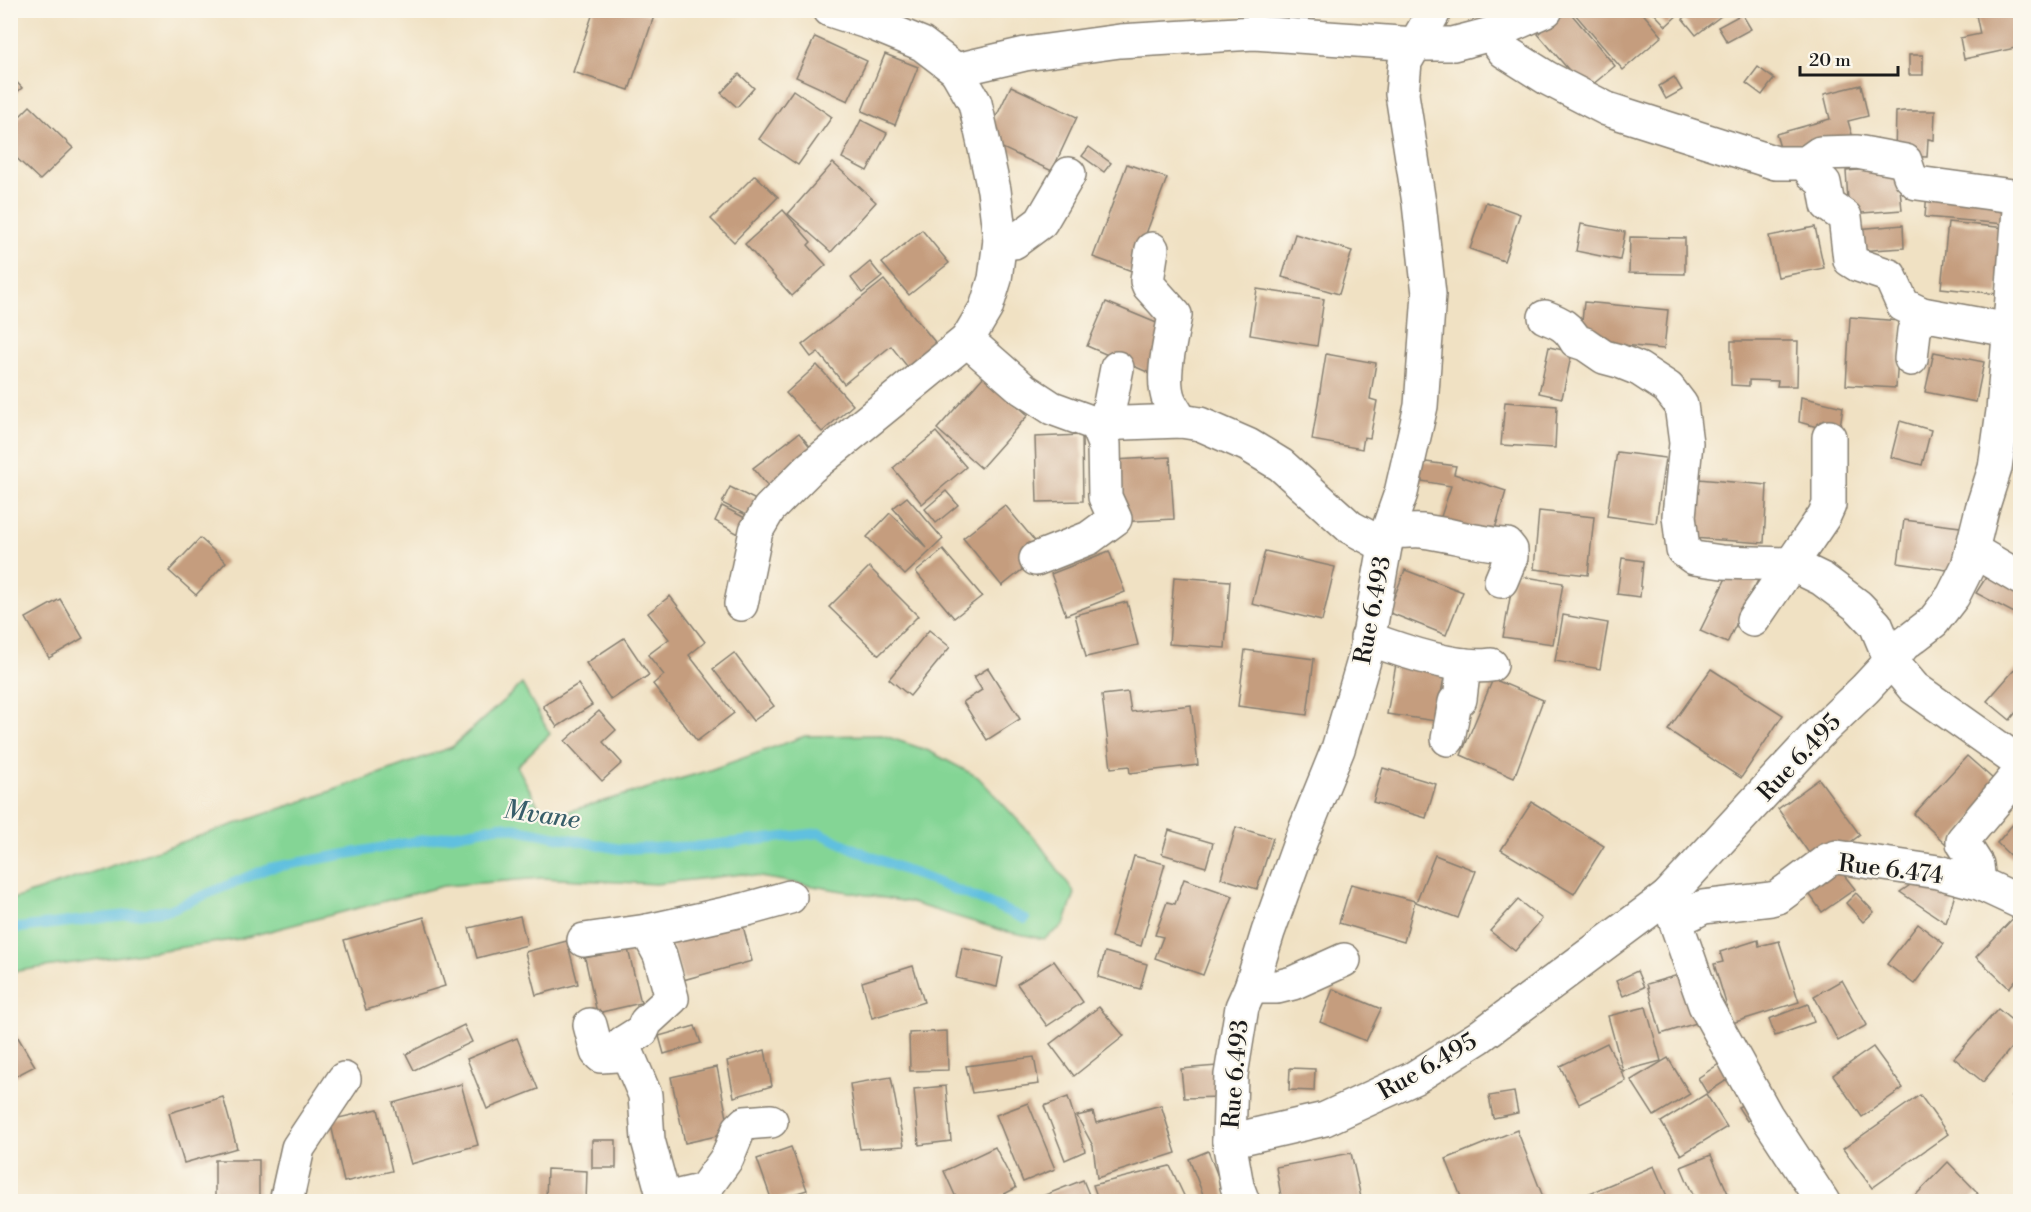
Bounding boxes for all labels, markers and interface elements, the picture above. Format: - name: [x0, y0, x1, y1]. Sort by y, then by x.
- scale bar: [1800, 39, 1898, 77]
- text: 20 m: [1809, 49, 1851, 72]
- street label: Rue 6.493: [1348, 554, 1398, 667]
- street label: Rue 6.495: [1751, 707, 1848, 808]
- water label: Mvane: [502, 794, 582, 836]
- street label: Rue 6.474: [1837, 849, 1945, 891]
- street label: Rue 6.493: [1216, 1018, 1256, 1130]
- street label: Rue 6.495: [1373, 1027, 1482, 1107]

